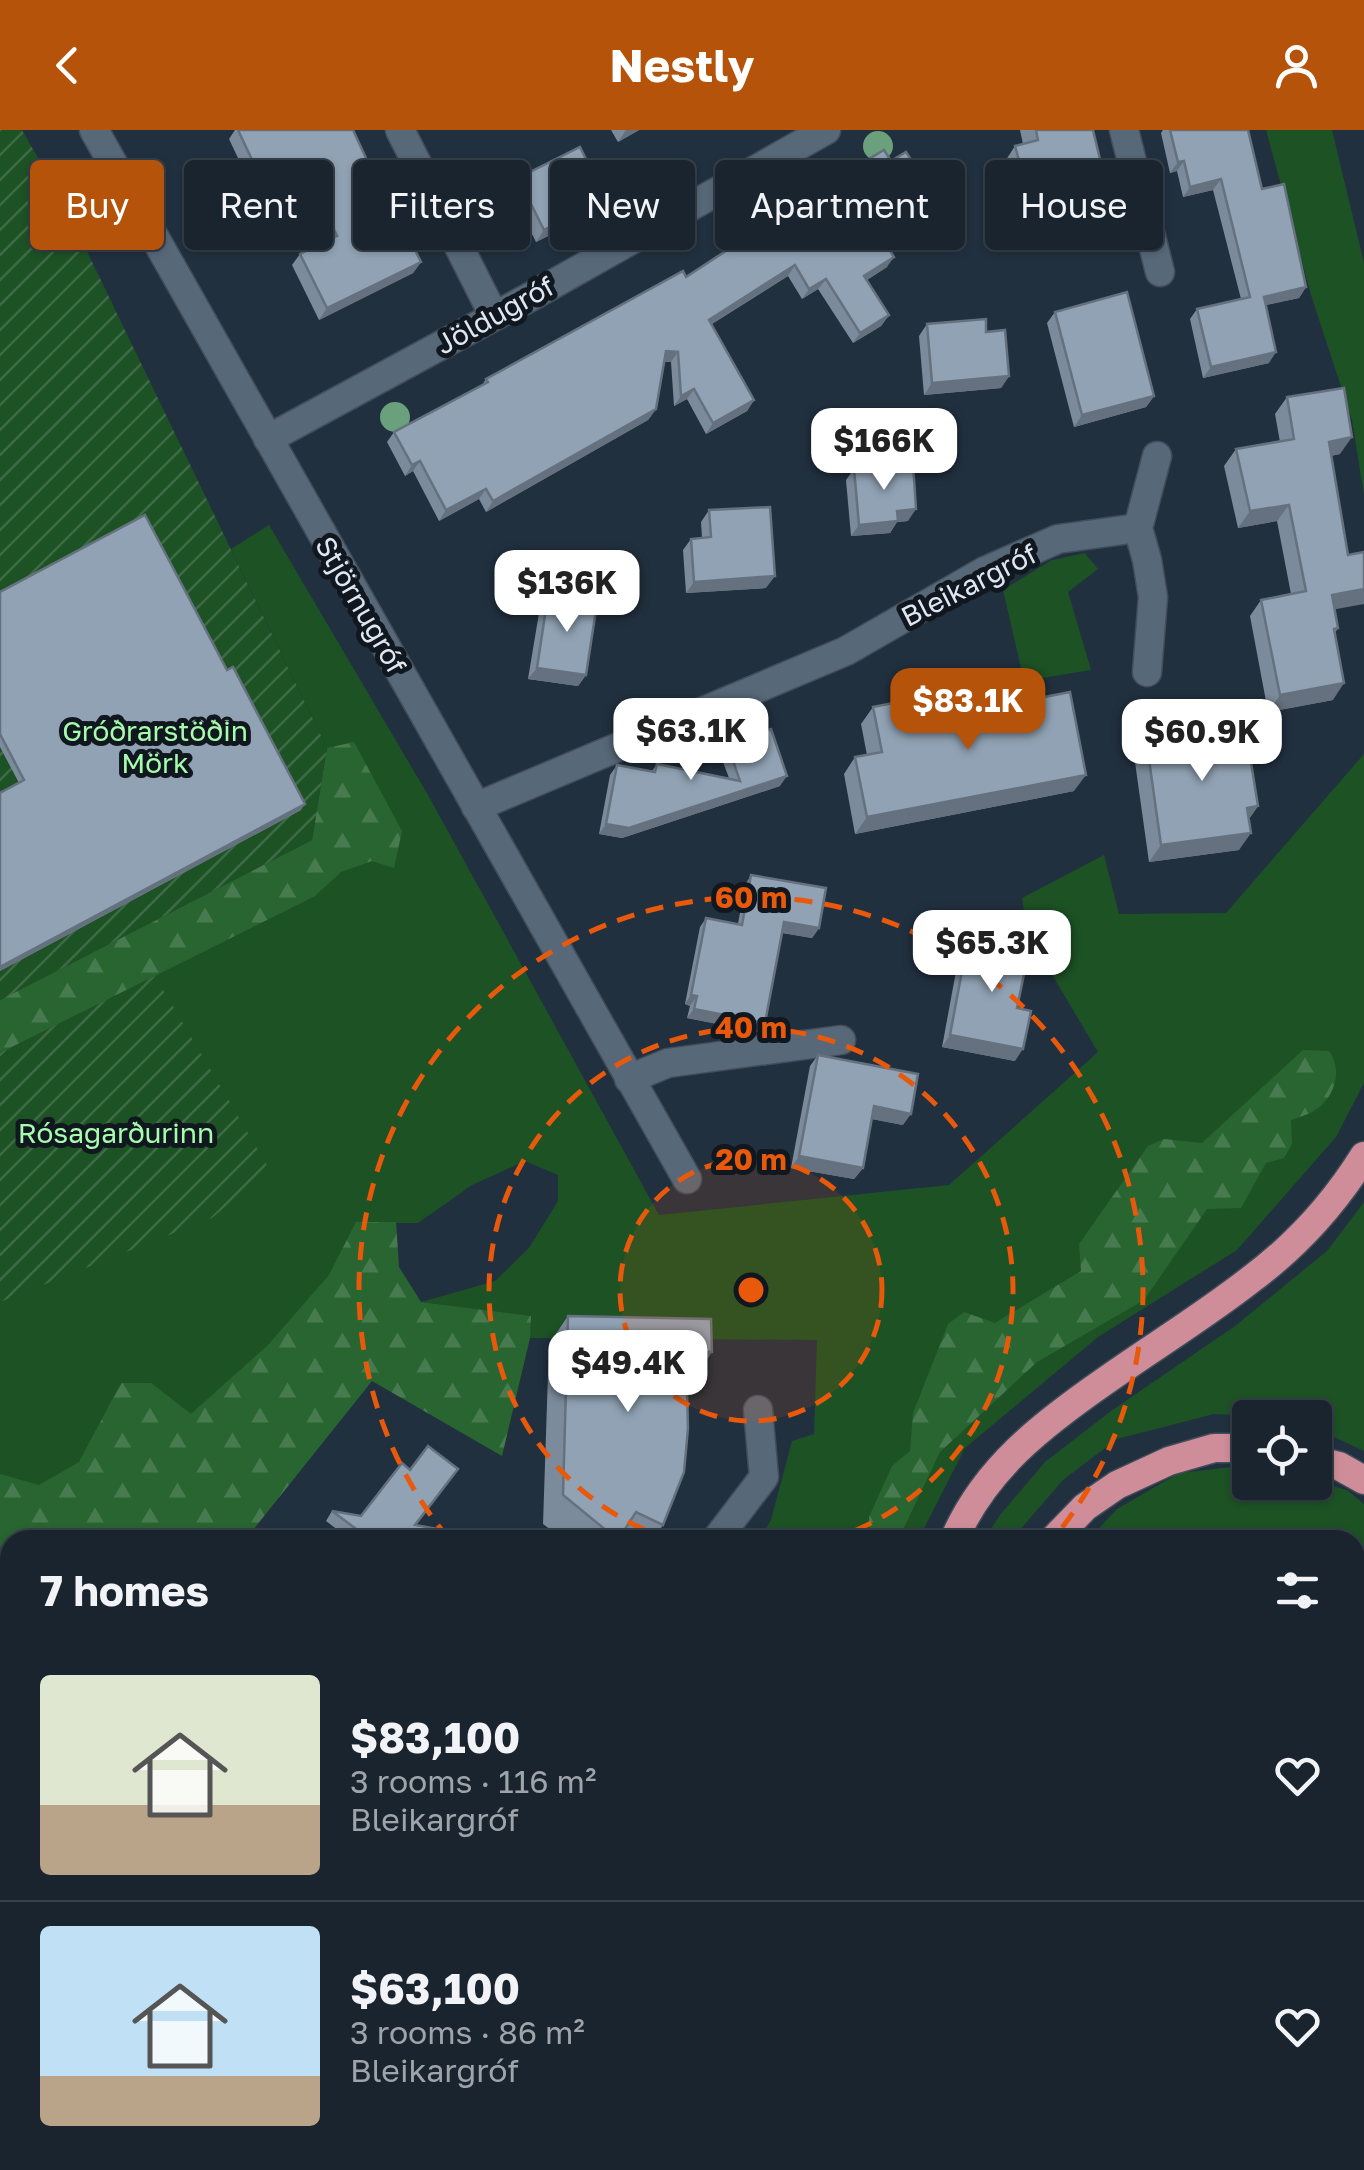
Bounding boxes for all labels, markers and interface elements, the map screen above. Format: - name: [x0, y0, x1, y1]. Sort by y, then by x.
- icon: back: [40, 38, 95, 93]
- text: Nestly: [610, 38, 754, 92]
- icon: person: [1269, 38, 1324, 93]
- chip: Buy: [30, 160, 164, 250]
- chip: Rent: [184, 160, 333, 250]
- chip: Filters: [353, 160, 530, 250]
- chip: New: [550, 160, 695, 250]
- chip: Apartment: [715, 160, 965, 250]
- chip: House: [985, 160, 1163, 250]
- street label: Jöldugróf: [430, 269, 560, 360]
- pin: $166K: [814, 408, 954, 493]
- text: $166K: [833, 421, 935, 459]
- street label: Stjörnugróf: [309, 530, 414, 679]
- street label: Bleikargróf: [895, 536, 1042, 633]
- pin: $136K: [497, 550, 637, 635]
- text: $136K: [517, 563, 617, 601]
- pin: $83.1K: [887, 668, 1049, 753]
- text: $83.1K: [912, 681, 1024, 719]
- pin: $63.1K: [610, 698, 772, 783]
- pin: $60.9K: [1121, 699, 1283, 784]
- text: $63.1K: [635, 711, 747, 749]
- text: $60.9K: [1144, 712, 1260, 750]
- park label: Gróðrarstöðin Mörk: [62, 714, 248, 779]
- text: 60 m: [715, 879, 787, 915]
- pin: $65.3K: [911, 910, 1073, 995]
- text: $65.3K: [935, 923, 1049, 961]
- text: 40 m: [715, 1009, 787, 1045]
- park label: Rósagarðurinn: [18, 1116, 214, 1149]
- text: 20 m: [715, 1141, 787, 1177]
- centre of rings: [733, 1272, 769, 1308]
- pin: $49.4K: [547, 1330, 709, 1415]
- text: $49.4K: [570, 1343, 686, 1381]
- map controls: [1232, 1400, 1332, 1500]
- button: locate: [1232, 1400, 1332, 1500]
- icon: filters: [1270, 1563, 1325, 1618]
- text: 7 homes: [40, 1565, 209, 1615]
- text: $83,100: [350, 1712, 520, 1762]
- icon: home: [120, 1715, 240, 1835]
- icon: heart: [1270, 1748, 1325, 1803]
- text: 3 rooms · 116 m²: [350, 1762, 596, 1800]
- text: Bleikargróf: [350, 1800, 519, 1838]
- text: $63,100: [350, 1963, 520, 2013]
- icon: home: [120, 1966, 240, 2086]
- icon: heart: [1270, 1999, 1325, 2054]
- text: 3 rooms · 86 m²: [350, 2013, 585, 2051]
- text: Bleikargróf: [350, 2051, 519, 2089]

